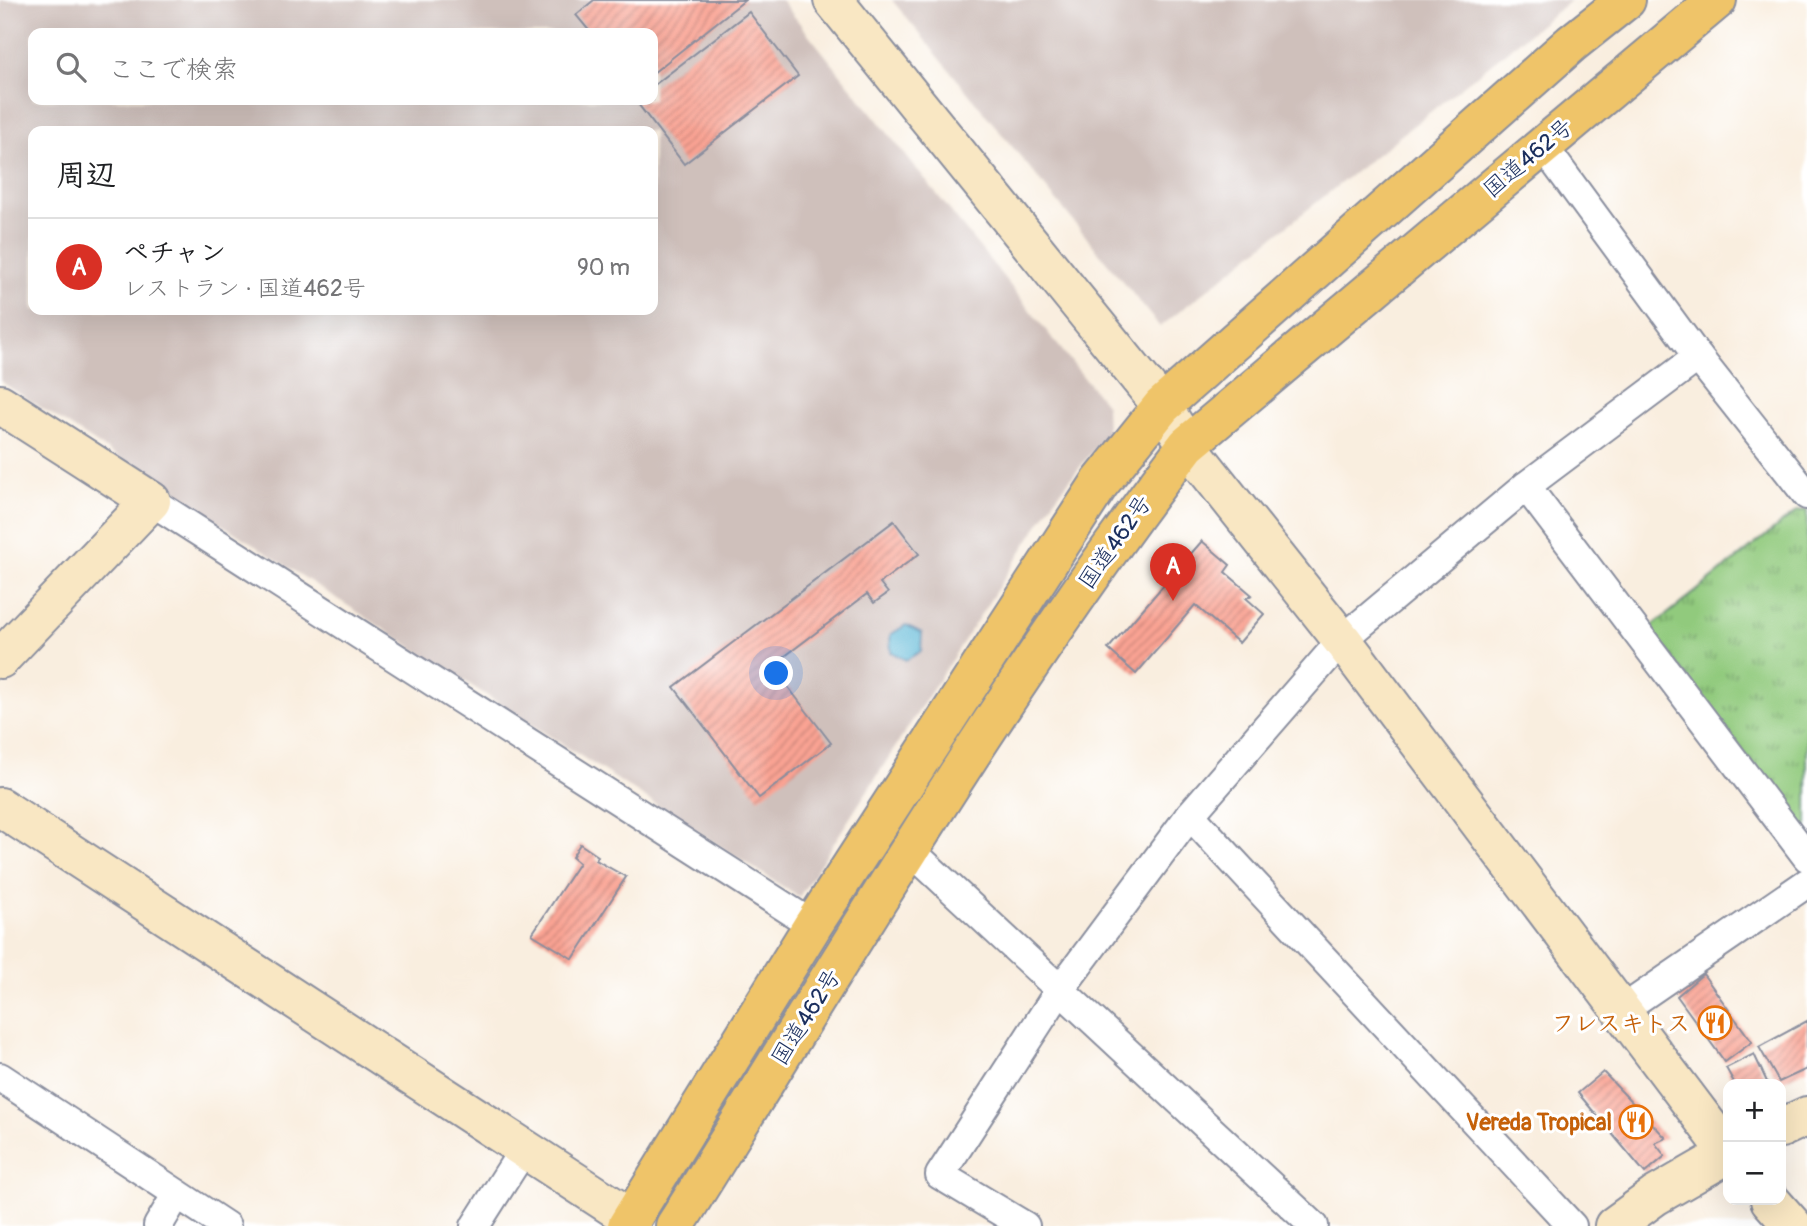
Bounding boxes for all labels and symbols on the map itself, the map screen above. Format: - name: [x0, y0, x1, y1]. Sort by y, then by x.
- street label: 国道462号: [1477, 112, 1579, 204]
- street label: 国道462号: [1072, 489, 1158, 595]
- pin: A: [1150, 543, 1196, 601]
- your location: [759, 656, 793, 690]
- street label: 国道462号: [765, 963, 847, 1071]
- restaurant icon: フレスキトス: [1696, 1004, 1734, 1042]
- place label: フレスキトス: [1552, 1009, 1690, 1038]
- restaurant icon: Vereda Tropical: [1617, 1103, 1655, 1141]
- place label: Vereda Tropical: [1466, 1108, 1612, 1137]

